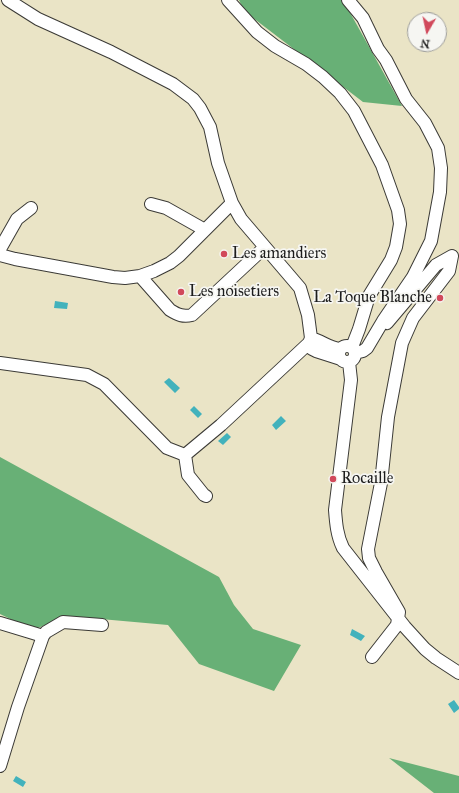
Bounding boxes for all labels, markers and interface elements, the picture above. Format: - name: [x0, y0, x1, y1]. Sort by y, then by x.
- north arrow: [407, 12, 447, 52]
- text: N: [420, 36, 431, 51]
- place label: Les amandiers: [232, 244, 326, 264]
- marker: Les amandiers: [219, 249, 229, 259]
- place label: Les noisetiers: [189, 282, 279, 302]
- marker: Les noisetiers: [176, 287, 186, 297]
- place label: La Toque Blanche: [313, 288, 432, 308]
- marker: La Toque Blanche: [435, 293, 445, 303]
- place label: Rocaille: [341, 469, 393, 489]
- marker: Rocaille: [328, 474, 338, 484]

